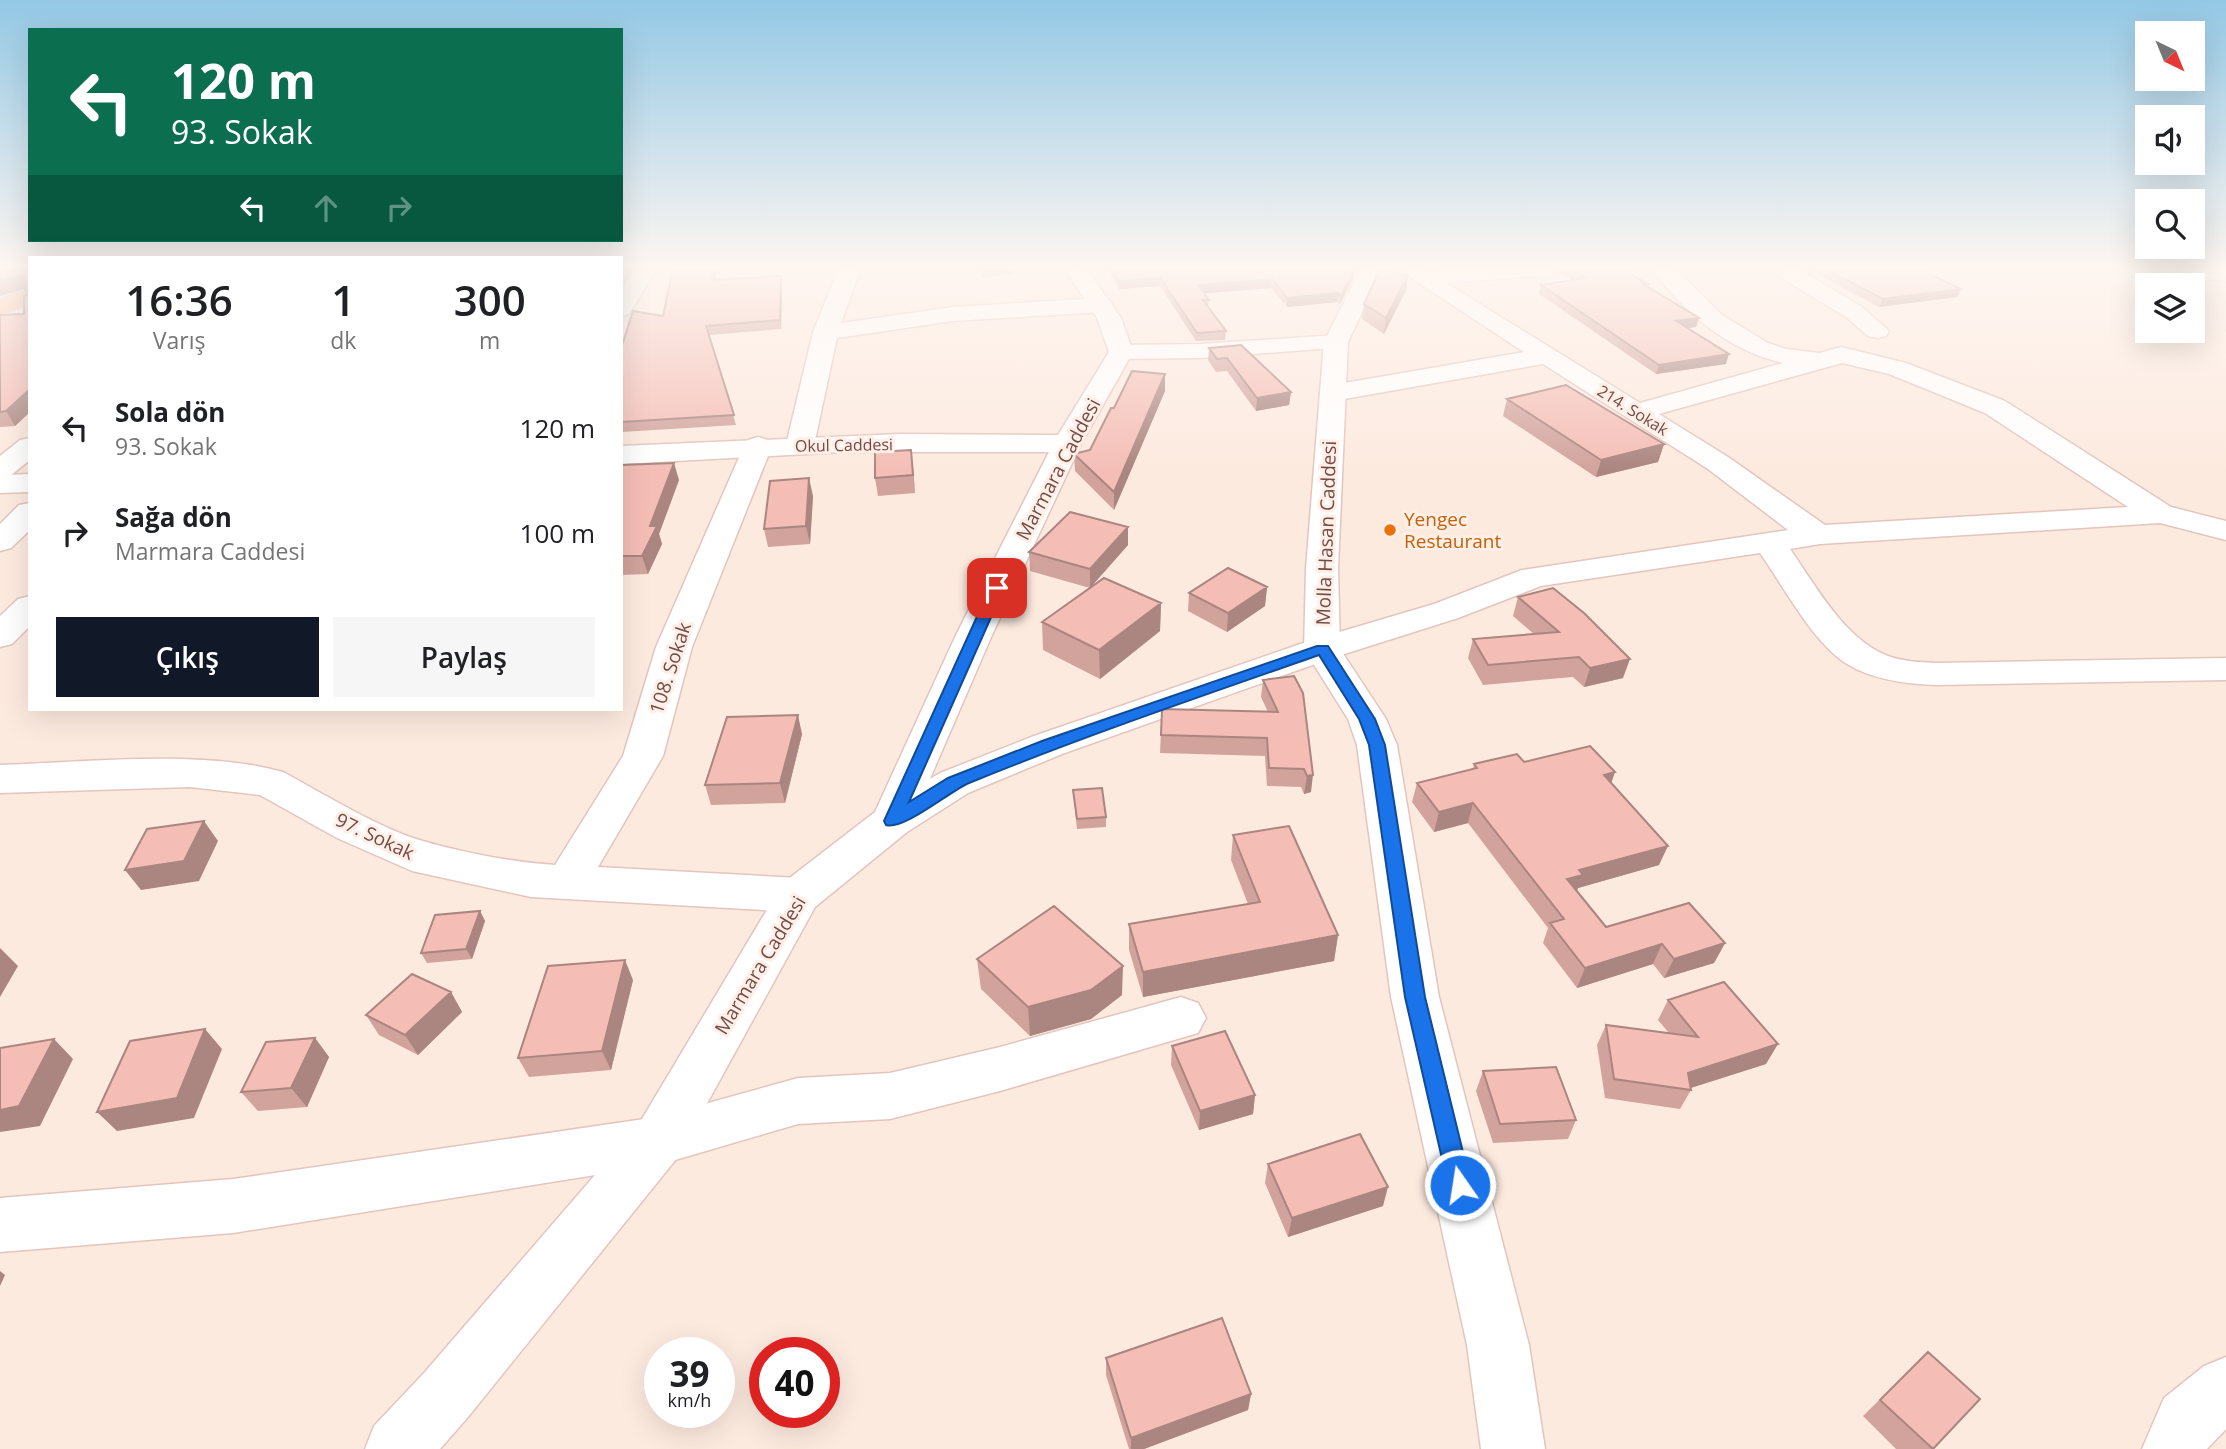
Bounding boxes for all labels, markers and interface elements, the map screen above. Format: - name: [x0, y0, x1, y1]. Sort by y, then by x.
- north arrow: [2135, 21, 2205, 91]
- map controls: [2135, 21, 2205, 343]
- text: 120 m: [171, 47, 316, 113]
- icon: left: [56, 56, 147, 147]
- button: sound: [2135, 105, 2205, 175]
- text: 93. Sokak: [171, 110, 313, 153]
- icon: left: [234, 189, 272, 227]
- icon: ahead: [307, 189, 345, 227]
- icon: right: [380, 189, 418, 227]
- button: search: [2135, 189, 2205, 259]
- text: 16:36: [125, 271, 233, 328]
- text: 1: [331, 271, 355, 328]
- text: 300: [454, 271, 526, 328]
- button: layers: [2135, 273, 2205, 343]
- text: Varış: [153, 324, 205, 356]
- text: dk: [330, 324, 356, 356]
- text: m: [479, 324, 500, 356]
- street label: 214. Sokak: [1593, 379, 1673, 441]
- text: Sola dön: [115, 394, 225, 430]
- street label: Marmara Caddesi: [1010, 394, 1106, 544]
- icon: left: [56, 409, 94, 447]
- text: 120 m: [520, 410, 595, 446]
- text: 93. Sokak: [115, 430, 217, 462]
- street label: Okul Caddesi: [795, 433, 893, 457]
- street label: Molla Hasan Caddesi: [1310, 440, 1342, 626]
- text: Sağa dön: [115, 499, 232, 535]
- place label: Yengec Restaurant: [1404, 506, 1501, 554]
- icon: right: [56, 514, 94, 552]
- text: 100 m: [520, 515, 595, 551]
- marker: Yengec Restaurant: [1382, 522, 1398, 538]
- text: Marmara Caddesi: [115, 535, 305, 567]
- pin: [967, 558, 1027, 618]
- icon: arrive: [978, 569, 1016, 607]
- button: Çıkış: [56, 617, 319, 697]
- button: Paylaş: [333, 617, 595, 697]
- street label: 108. Sokak: [643, 619, 697, 717]
- street label: 97. Sokak: [331, 806, 419, 866]
- street label: Marmara Caddesi: [708, 891, 812, 1039]
- position arrow: [1423, 1148, 1497, 1222]
- speed limit sign: 40: [749, 1337, 840, 1428]
- text: 39: [669, 1350, 710, 1397]
- text: km/h: [668, 1388, 711, 1412]

